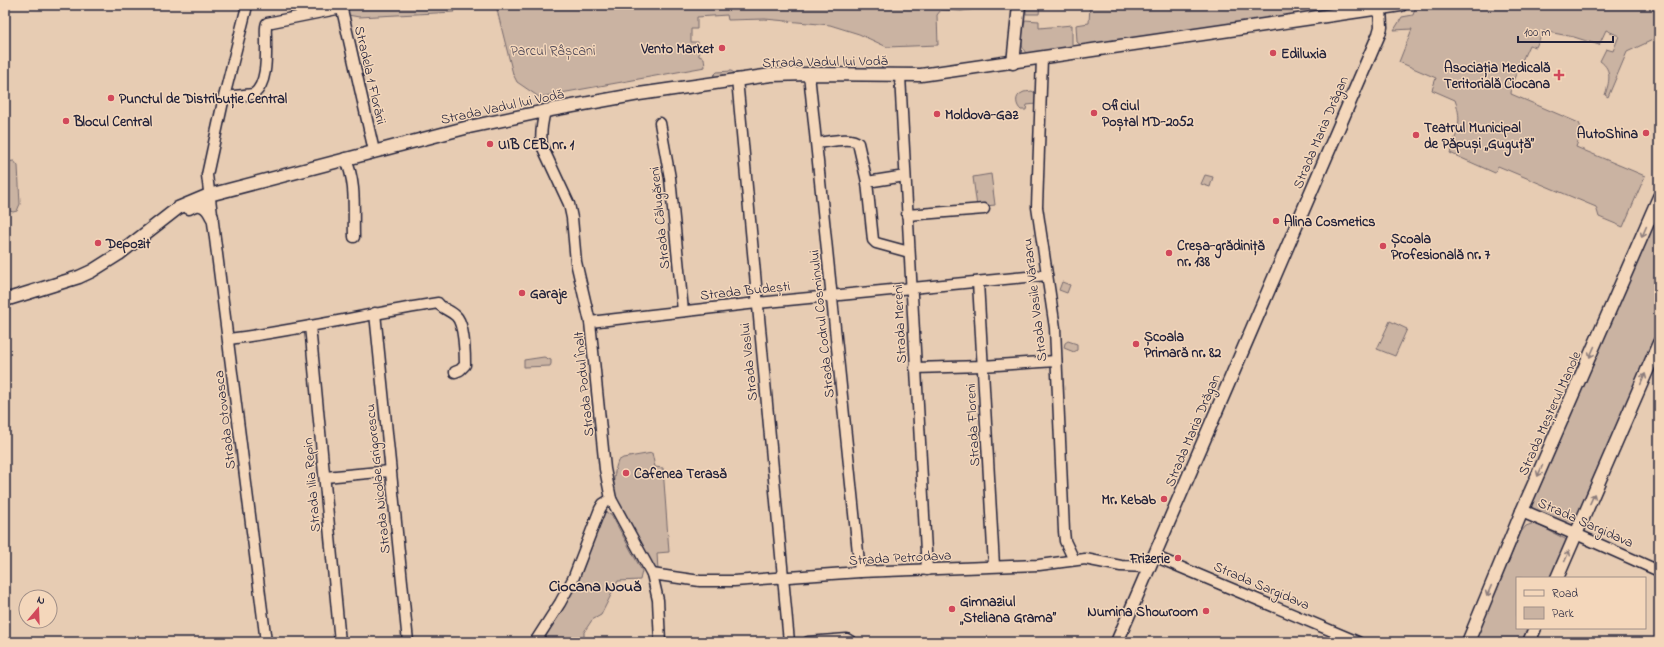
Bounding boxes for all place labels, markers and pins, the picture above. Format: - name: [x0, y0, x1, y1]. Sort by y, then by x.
- place label: Vento Market: [640, 39, 714, 60]
- marker: Vento Market: [717, 43, 727, 53]
- place label: Ediluxia: [1281, 44, 1327, 65]
- marker: Ediluxia: [1268, 48, 1278, 58]
- place label: Asociația Medicală Teritorială Ciocana: [1444, 58, 1551, 95]
- marker: Asociația Medicală Teritorială Ciocana: [1553, 69, 1565, 81]
- place label: Punctul de Distribuție Central: [119, 89, 288, 110]
- marker: Punctul de Distribuție Central: [106, 93, 116, 103]
- place label: Oficiul Poștal MD-2052: [1102, 96, 1194, 133]
- place label: Moldova-Gaz: [945, 105, 1019, 126]
- marker: Oficiul Poștal MD-2052: [1089, 108, 1099, 118]
- marker: Moldova-Gaz: [932, 109, 942, 119]
- place label: Blocul Central: [73, 112, 153, 133]
- marker: Blocul Central: [61, 116, 71, 126]
- place label: Teatrul Municipal de Păpuși „Guguță”: [1424, 118, 1535, 157]
- place label: AutoShina: [1577, 124, 1638, 145]
- marker: AutoShina: [1641, 128, 1651, 138]
- marker: Teatrul Municipal de Păpuși „Guguță”: [1411, 130, 1421, 140]
- place label: UIB CEB nr. 1: [498, 135, 575, 156]
- marker: UIB CEB nr. 1: [485, 139, 495, 149]
- place label: Alina Cosmetics: [1284, 212, 1375, 233]
- marker: Alina Cosmetics: [1271, 216, 1281, 226]
- place label: Școala Profesională nr. 7: [1391, 229, 1491, 266]
- place label: Depozit: [105, 234, 151, 255]
- place label: Creșa-grădiniță nr. 138: [1177, 236, 1265, 273]
- marker: Depozit: [93, 238, 103, 248]
- marker: Școala Profesională nr. 7: [1378, 241, 1388, 251]
- marker: Creșa-grădiniță nr. 138: [1164, 248, 1174, 258]
- place label: Garaje: [530, 284, 568, 305]
- marker: Garaje: [517, 288, 527, 298]
- place label: Școala Primară nr. 82: [1144, 327, 1221, 364]
- marker: Școala Primară nr. 82: [1131, 339, 1141, 349]
- place label: Cafenea Terasă: [634, 464, 728, 485]
- marker: Cafenea Terasă: [621, 468, 631, 478]
- place label: Mr. Kebab: [1101, 490, 1157, 511]
- marker: Mr. Kebab: [1159, 494, 1169, 504]
- place label: Frizerie: [1129, 549, 1171, 570]
- marker: Frizerie: [1173, 553, 1183, 563]
- place label: Gimnaziul „Steliana Grama”: [959, 592, 1057, 629]
- place label: Numina Showroom: [1087, 602, 1198, 623]
- marker: Gimnaziul „Steliana Grama”: [947, 604, 957, 614]
- marker: Numina Showroom: [1201, 606, 1211, 616]

